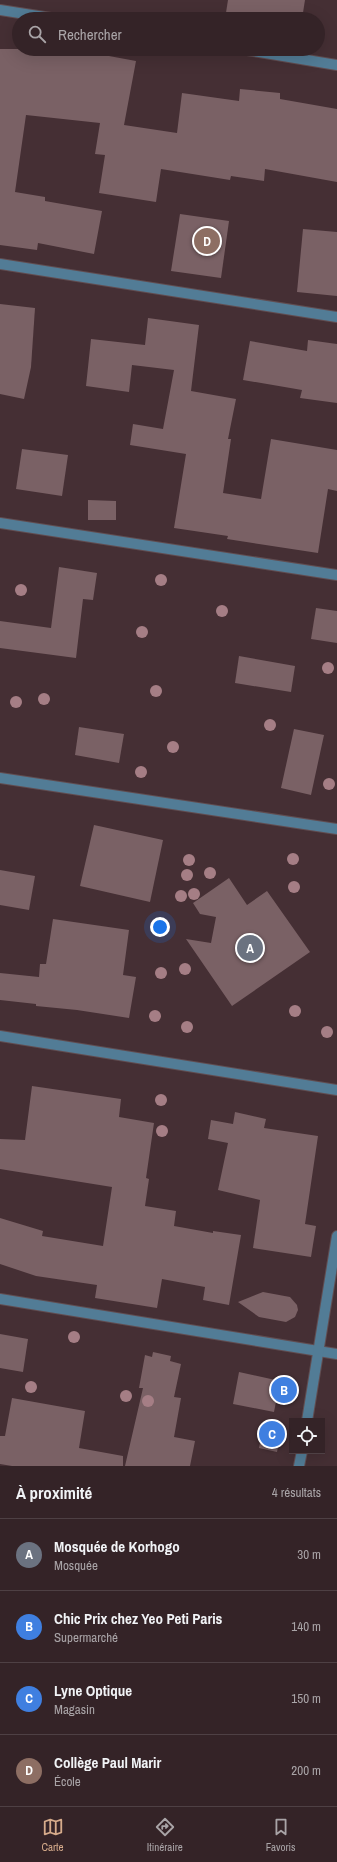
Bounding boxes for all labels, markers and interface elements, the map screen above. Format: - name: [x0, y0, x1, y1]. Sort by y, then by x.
- search box: [12, 12, 325, 56]
- icon: search: [26, 23, 48, 45]
- text: Rechercher: [58, 24, 122, 45]
- pin: D: [194, 226, 220, 256]
- your location: [150, 917, 170, 937]
- pin: A: [237, 933, 263, 963]
- pin: B: [271, 1375, 297, 1405]
- map controls: [289, 1418, 325, 1454]
- button: locate: [289, 1418, 325, 1454]
- pin: C: [259, 1419, 285, 1449]
- text: À proximité: [16, 1481, 92, 1504]
- text: 4 résultats: [272, 1484, 321, 1501]
- text: Mosquée de Korhogo: [54, 1536, 180, 1557]
- text: A: [25, 1546, 33, 1563]
- text: 30 m: [297, 1546, 321, 1563]
- text: Mosquée: [54, 1557, 98, 1574]
- text: Chic Prix chez Yeo Peti Paris: [54, 1608, 222, 1629]
- text: B: [25, 1618, 33, 1635]
- text: 140 m: [291, 1618, 321, 1635]
- text: Supermarché: [54, 1629, 118, 1646]
- text: Lyne Optique: [54, 1680, 132, 1701]
- text: C: [25, 1690, 33, 1707]
- text: 150 m: [291, 1690, 321, 1707]
- text: Magasin: [54, 1701, 95, 1718]
- text: Collège Paul Marir: [54, 1752, 161, 1773]
- text: D: [25, 1762, 33, 1779]
- text: 200 m: [291, 1762, 321, 1779]
- text: École: [54, 1773, 81, 1790]
- tab: Carte: [42, 1816, 64, 1854]
- tab: Itinéraire: [147, 1816, 183, 1854]
- tab: Favoris: [266, 1816, 295, 1854]

